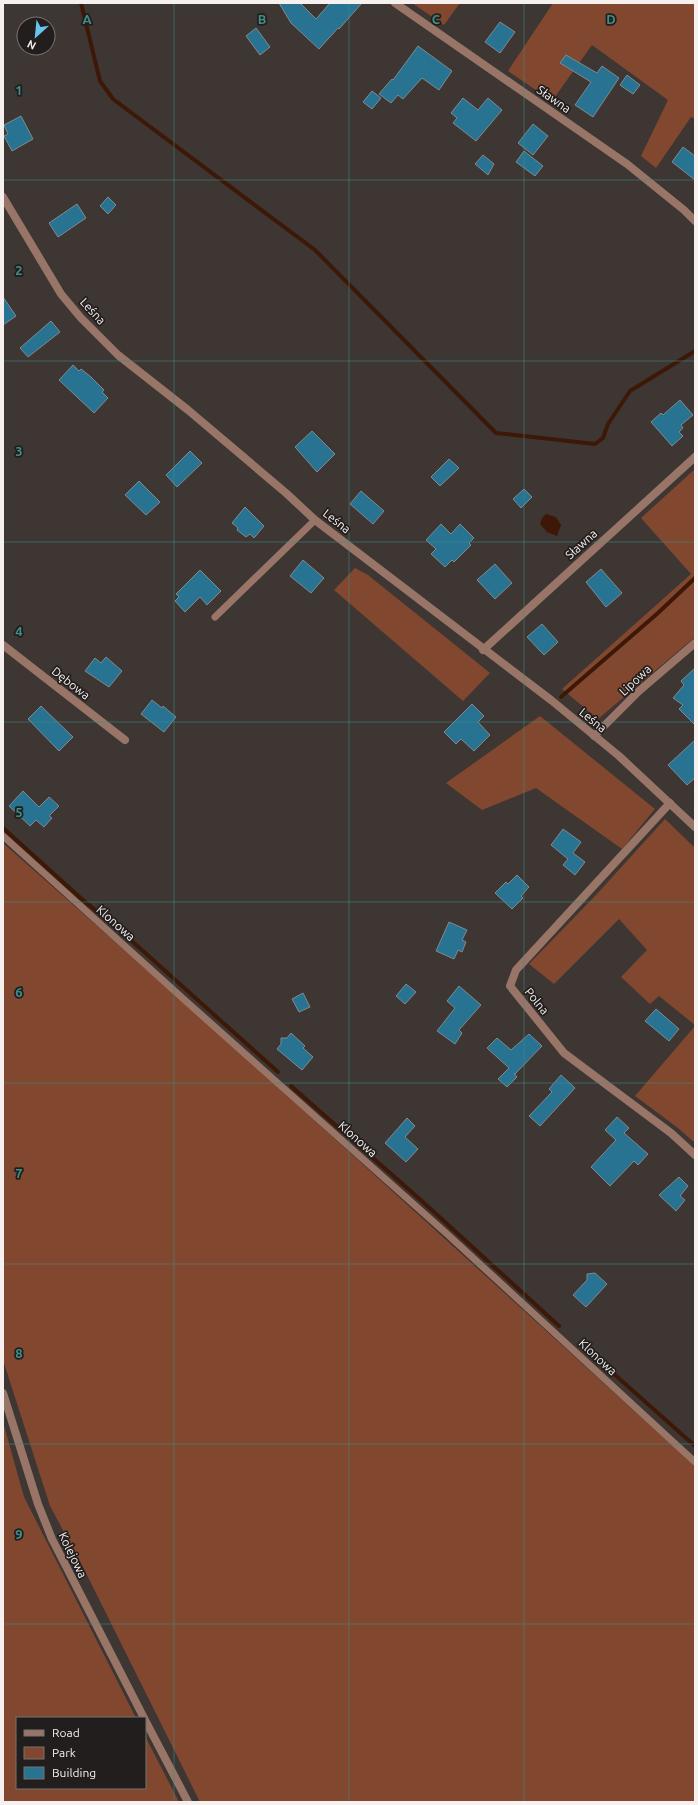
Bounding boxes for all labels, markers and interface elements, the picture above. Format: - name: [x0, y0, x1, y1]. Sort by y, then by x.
- text: A: [82, 12, 92, 26]
- text: B: [258, 12, 267, 26]
- text: C: [432, 12, 441, 26]
- text: D: [606, 12, 616, 26]
- north arrow: [16, 16, 56, 56]
- text: N: [25, 38, 38, 52]
- text: 1: [15, 83, 23, 97]
- street label: Sławna: [535, 83, 573, 115]
- text: 2: [15, 263, 23, 277]
- street label: Leśna: [78, 295, 108, 327]
- text: 3: [15, 444, 23, 458]
- street label: Leśna: [321, 506, 353, 536]
- street label: Sławna: [563, 526, 599, 562]
- text: 4: [15, 624, 23, 638]
- street label: Lipowa: [616, 662, 654, 698]
- street label: Dębowa: [49, 664, 93, 702]
- street label: Leśna: [577, 705, 609, 735]
- text: 5: [15, 805, 23, 819]
- street label: Klonowa: [94, 903, 138, 943]
- text: 6: [15, 985, 23, 999]
- street label: Polna: [522, 985, 552, 1017]
- street label: Klonowa: [336, 1119, 380, 1159]
- text: 7: [15, 1166, 23, 1180]
- street label: Klonowa: [576, 1336, 620, 1378]
- text: 8: [15, 1346, 23, 1360]
- text: 9: [15, 1527, 23, 1541]
- street label: Kolejowa: [56, 1530, 90, 1580]
- legend: [16, 1717, 146, 1789]
- text: Road: [52, 1726, 80, 1739]
- text: Park: [52, 1746, 76, 1759]
- text: Building: [52, 1766, 96, 1779]

